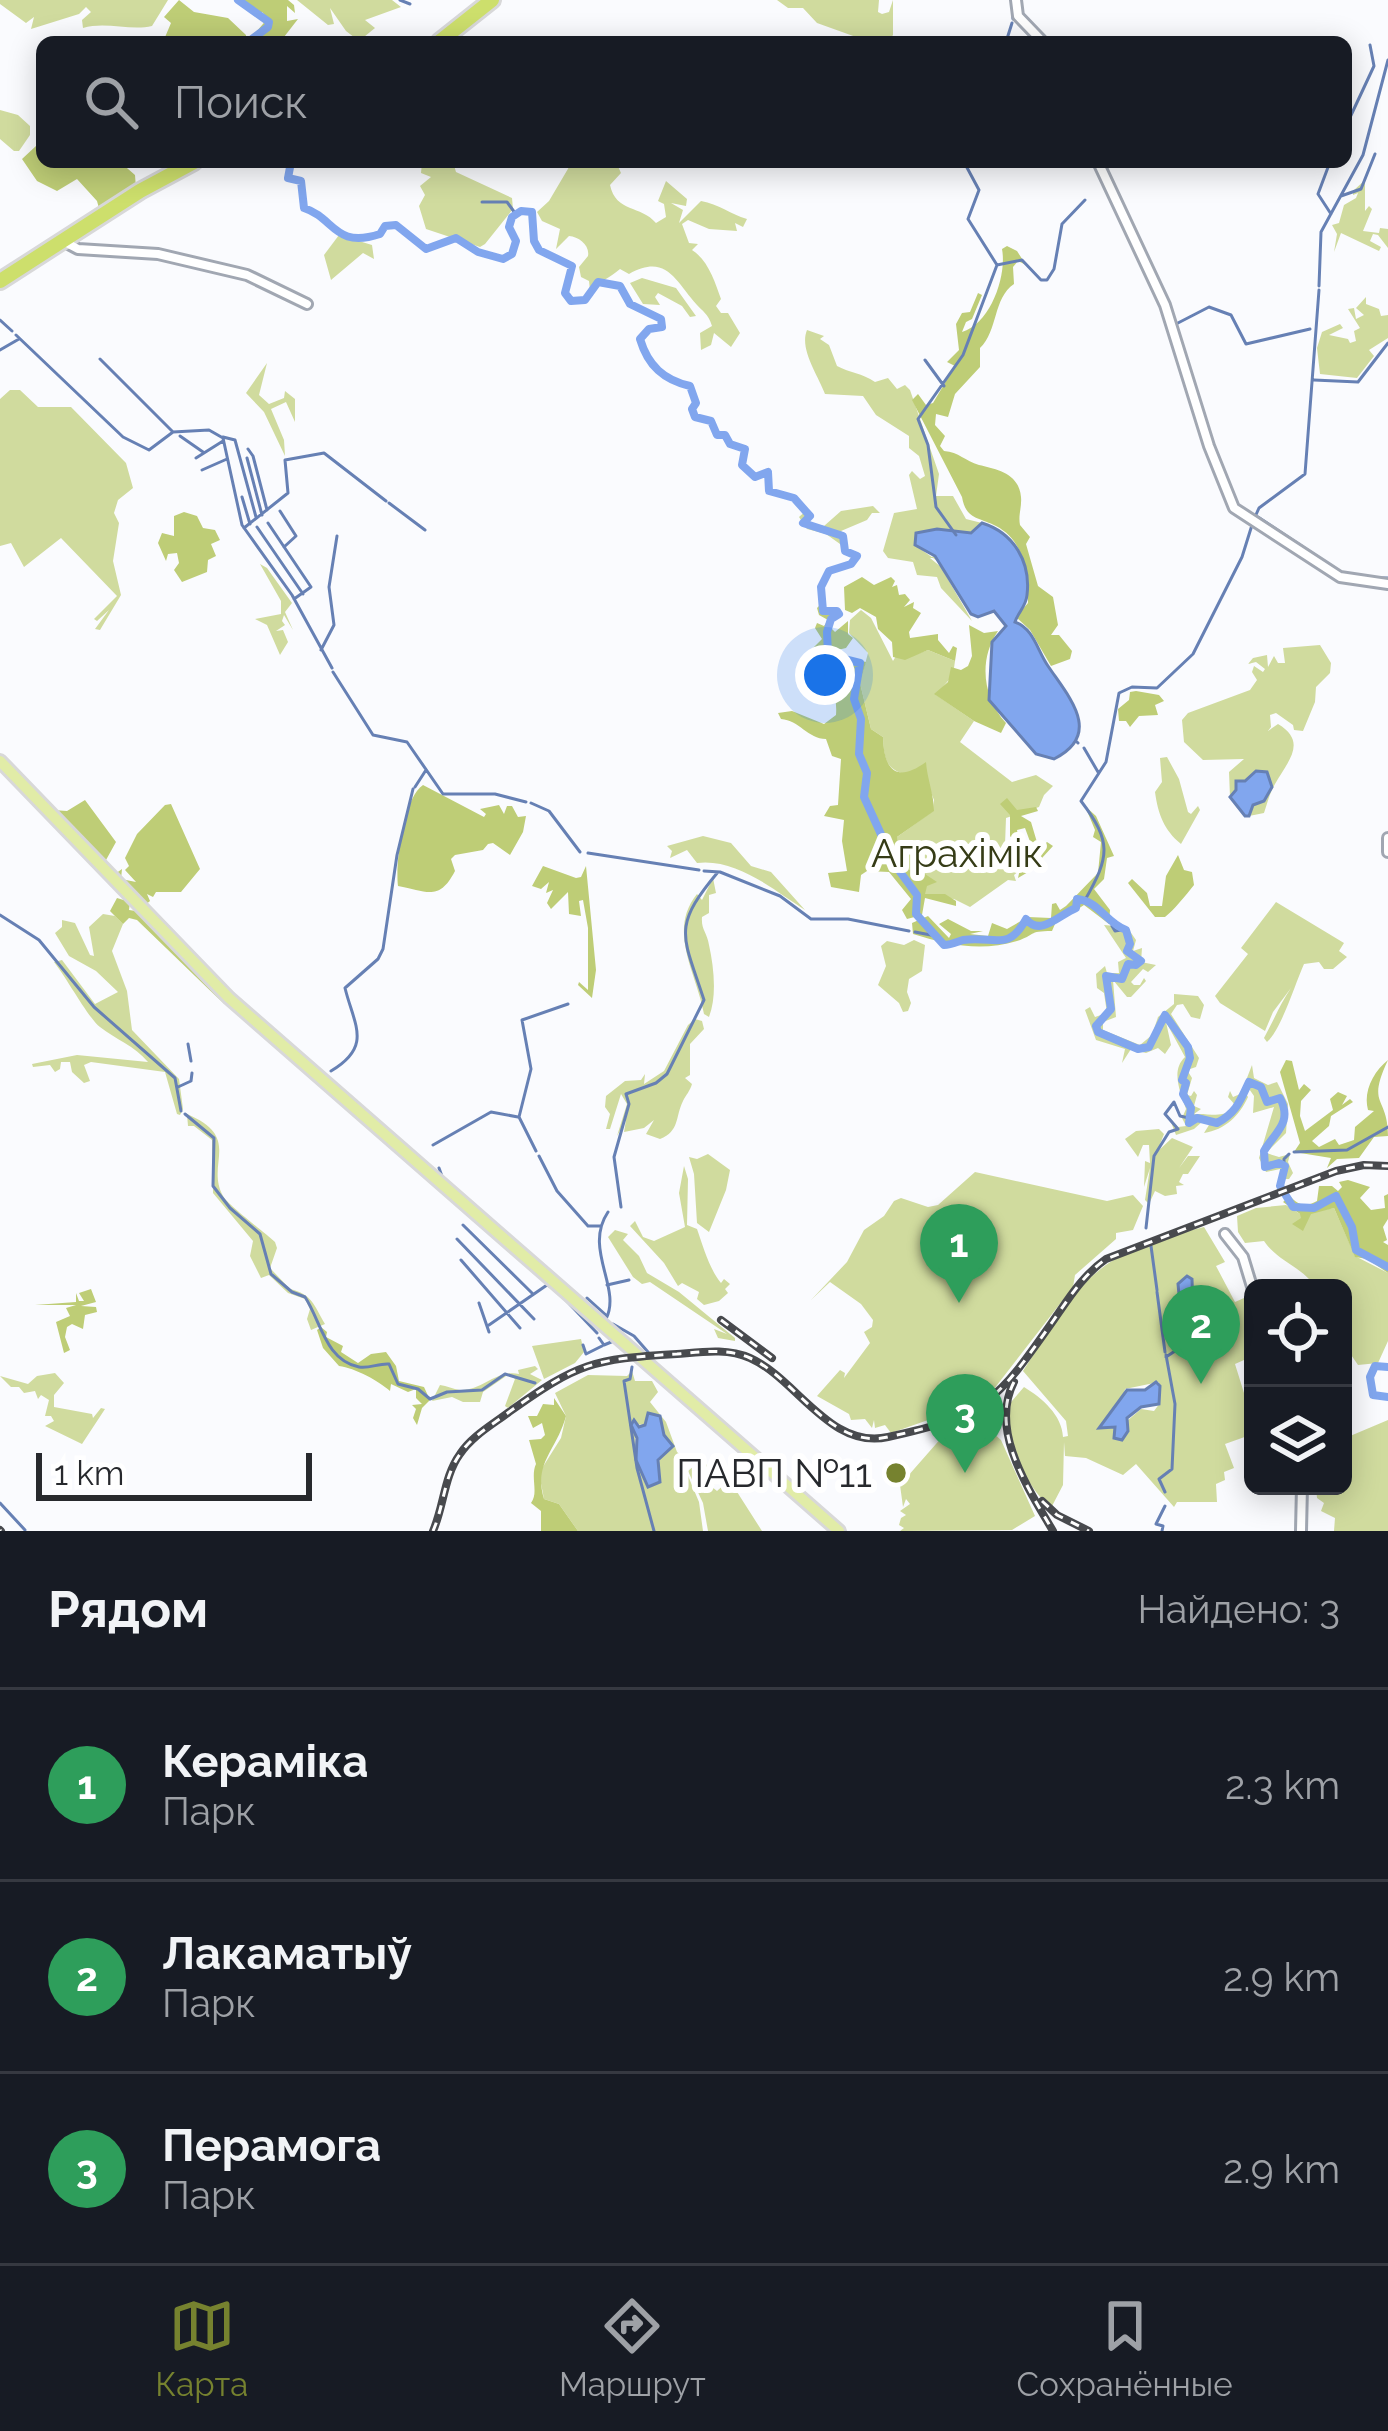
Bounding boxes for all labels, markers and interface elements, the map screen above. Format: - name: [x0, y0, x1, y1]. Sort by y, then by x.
- search box: [36, 36, 1352, 168]
- icon: search: [78, 69, 144, 135]
- text: Поиск: [174, 76, 308, 129]
- your location: [795, 645, 855, 705]
- park label: Аграхімік: [871, 830, 1043, 876]
- pin: 1: [920, 1204, 998, 1303]
- map controls: [1244, 1279, 1352, 1495]
- button: locate: [1244, 1279, 1352, 1387]
- pin: 2: [1162, 1285, 1240, 1384]
- pin: 3: [926, 1374, 1004, 1473]
- button: layers: [1244, 1387, 1352, 1495]
- scale bar: [36, 1447, 312, 1500]
- place label: ПАВП №11: [676, 1450, 872, 1496]
- text: 1 km: [54, 1454, 124, 1493]
- marker: ПАВП №11: [883, 1460, 909, 1486]
- text: Рядом: [48, 1579, 208, 1639]
- text: Найдено: 3: [1137, 1586, 1340, 1632]
- text: Кераміка: [162, 1735, 368, 1788]
- text: 1: [77, 1762, 97, 1808]
- text: 2.3 km: [1225, 1762, 1340, 1808]
- text: Парк: [162, 1788, 255, 1834]
- text: Лакаматыў: [162, 1927, 412, 1980]
- text: 2: [76, 1954, 98, 2000]
- text: 2.9 km: [1223, 1954, 1340, 2000]
- text: Парк: [162, 1980, 255, 2026]
- text: Перамога: [162, 2119, 381, 2172]
- text: 3: [76, 2146, 98, 2192]
- text: 2.9 km: [1223, 2146, 1340, 2192]
- text: Парк: [162, 2172, 255, 2218]
- tab: Карта: [155, 2293, 248, 2404]
- tab: Маршрут: [559, 2293, 706, 2404]
- tab: Сохранённые: [1017, 2293, 1233, 2404]

